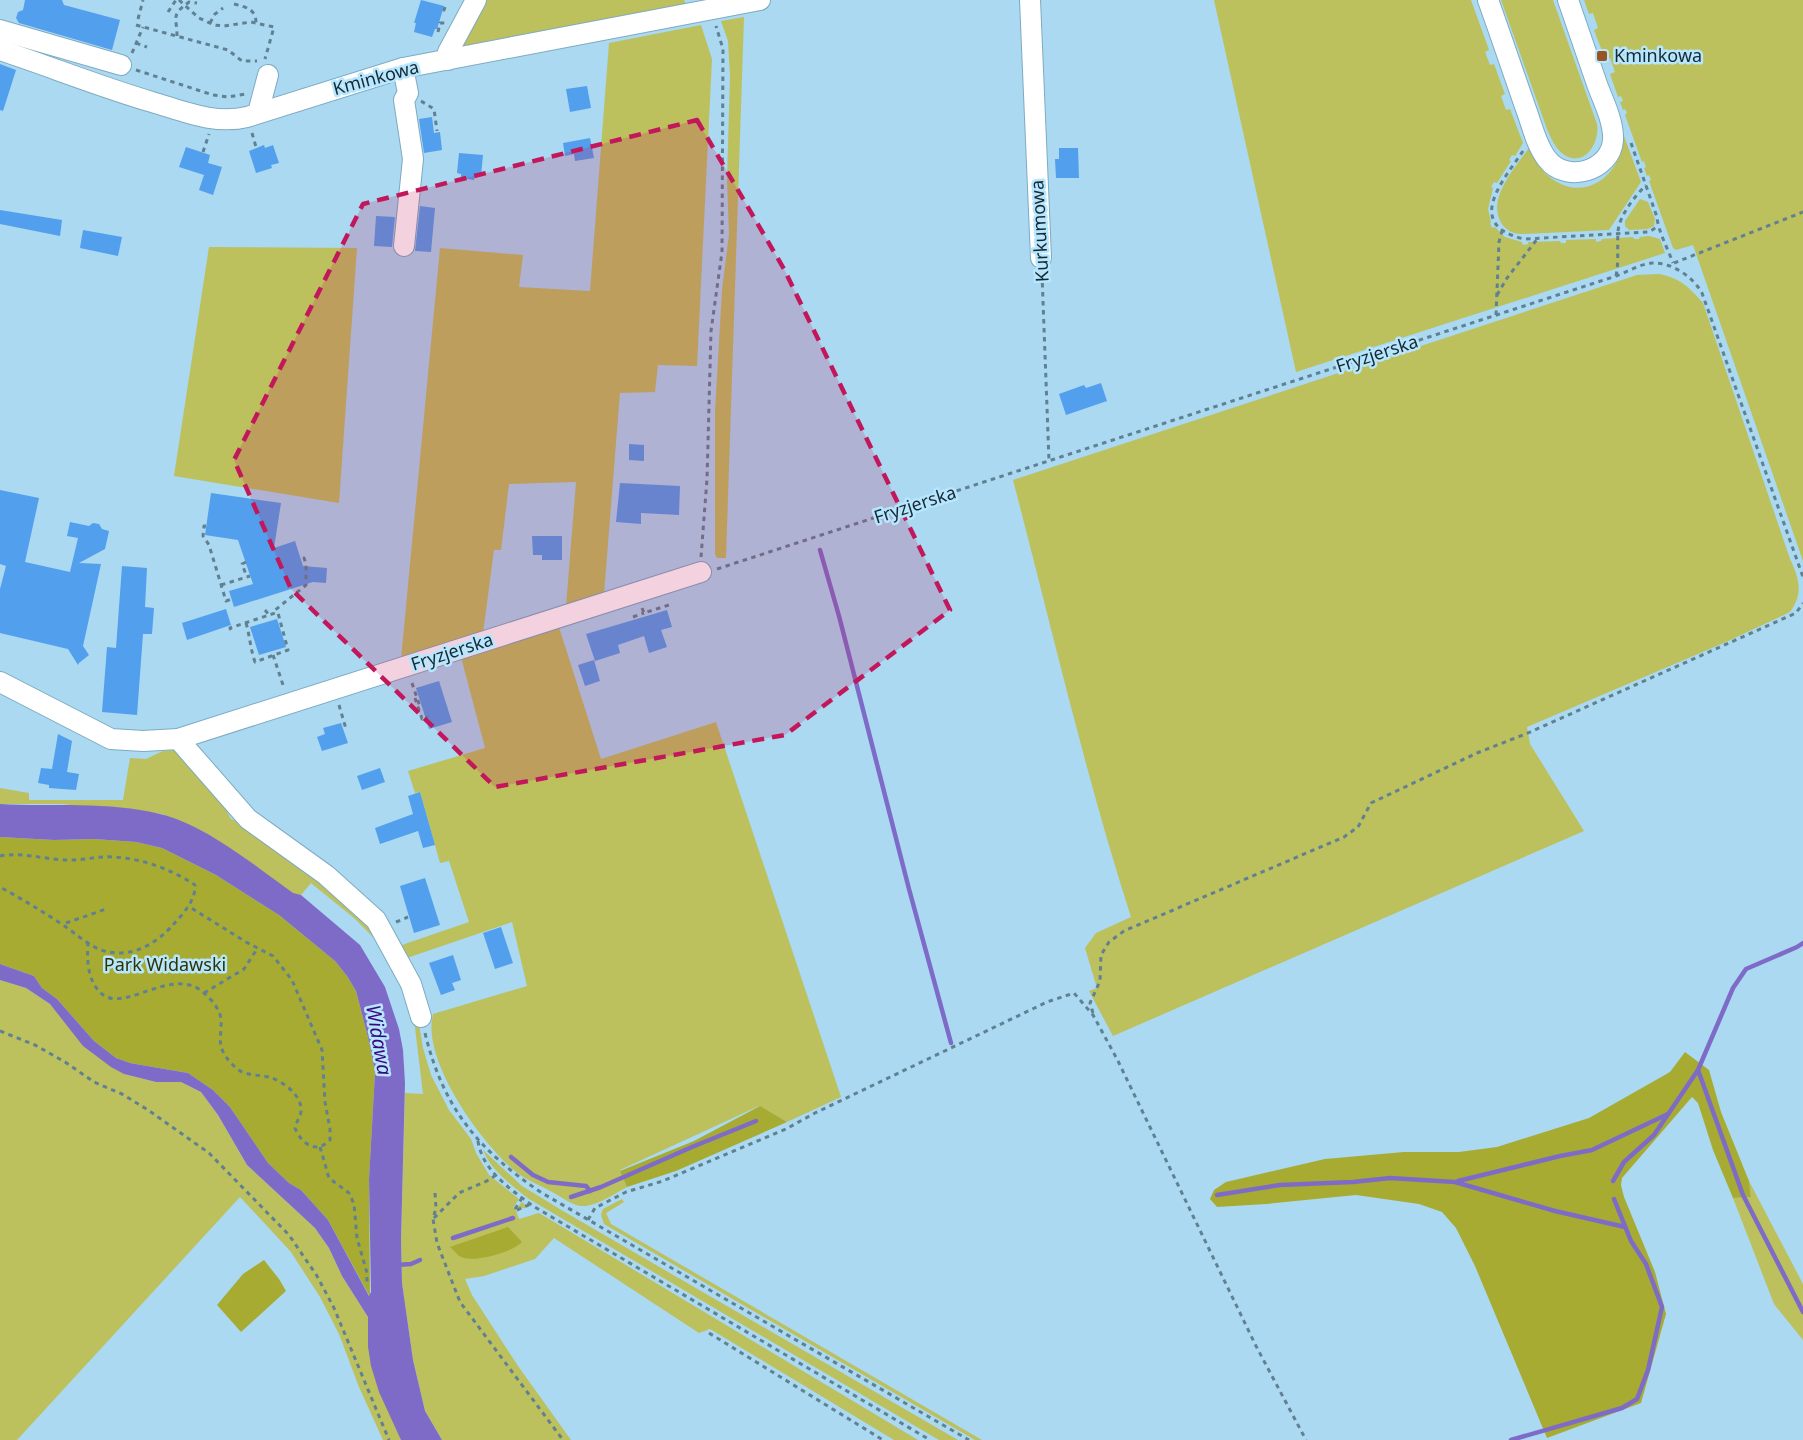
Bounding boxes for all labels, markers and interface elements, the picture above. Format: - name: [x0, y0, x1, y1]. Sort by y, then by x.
- place label: Kminkowa: [1614, 43, 1702, 67]
- marker: Kminkowa: [1595, 49, 1609, 63]
- street label: Kminkowa: [330, 54, 421, 100]
- street label: Kurkumowa: [1024, 179, 1054, 283]
- street label: Fryzjerska: [1333, 329, 1421, 378]
- street label: Fryzjerska: [871, 480, 959, 529]
- street label: Fryzjerska: [408, 627, 496, 676]
- park label: Park Widawski: [104, 952, 226, 976]
- water label: Widawa: [360, 1003, 399, 1077]

